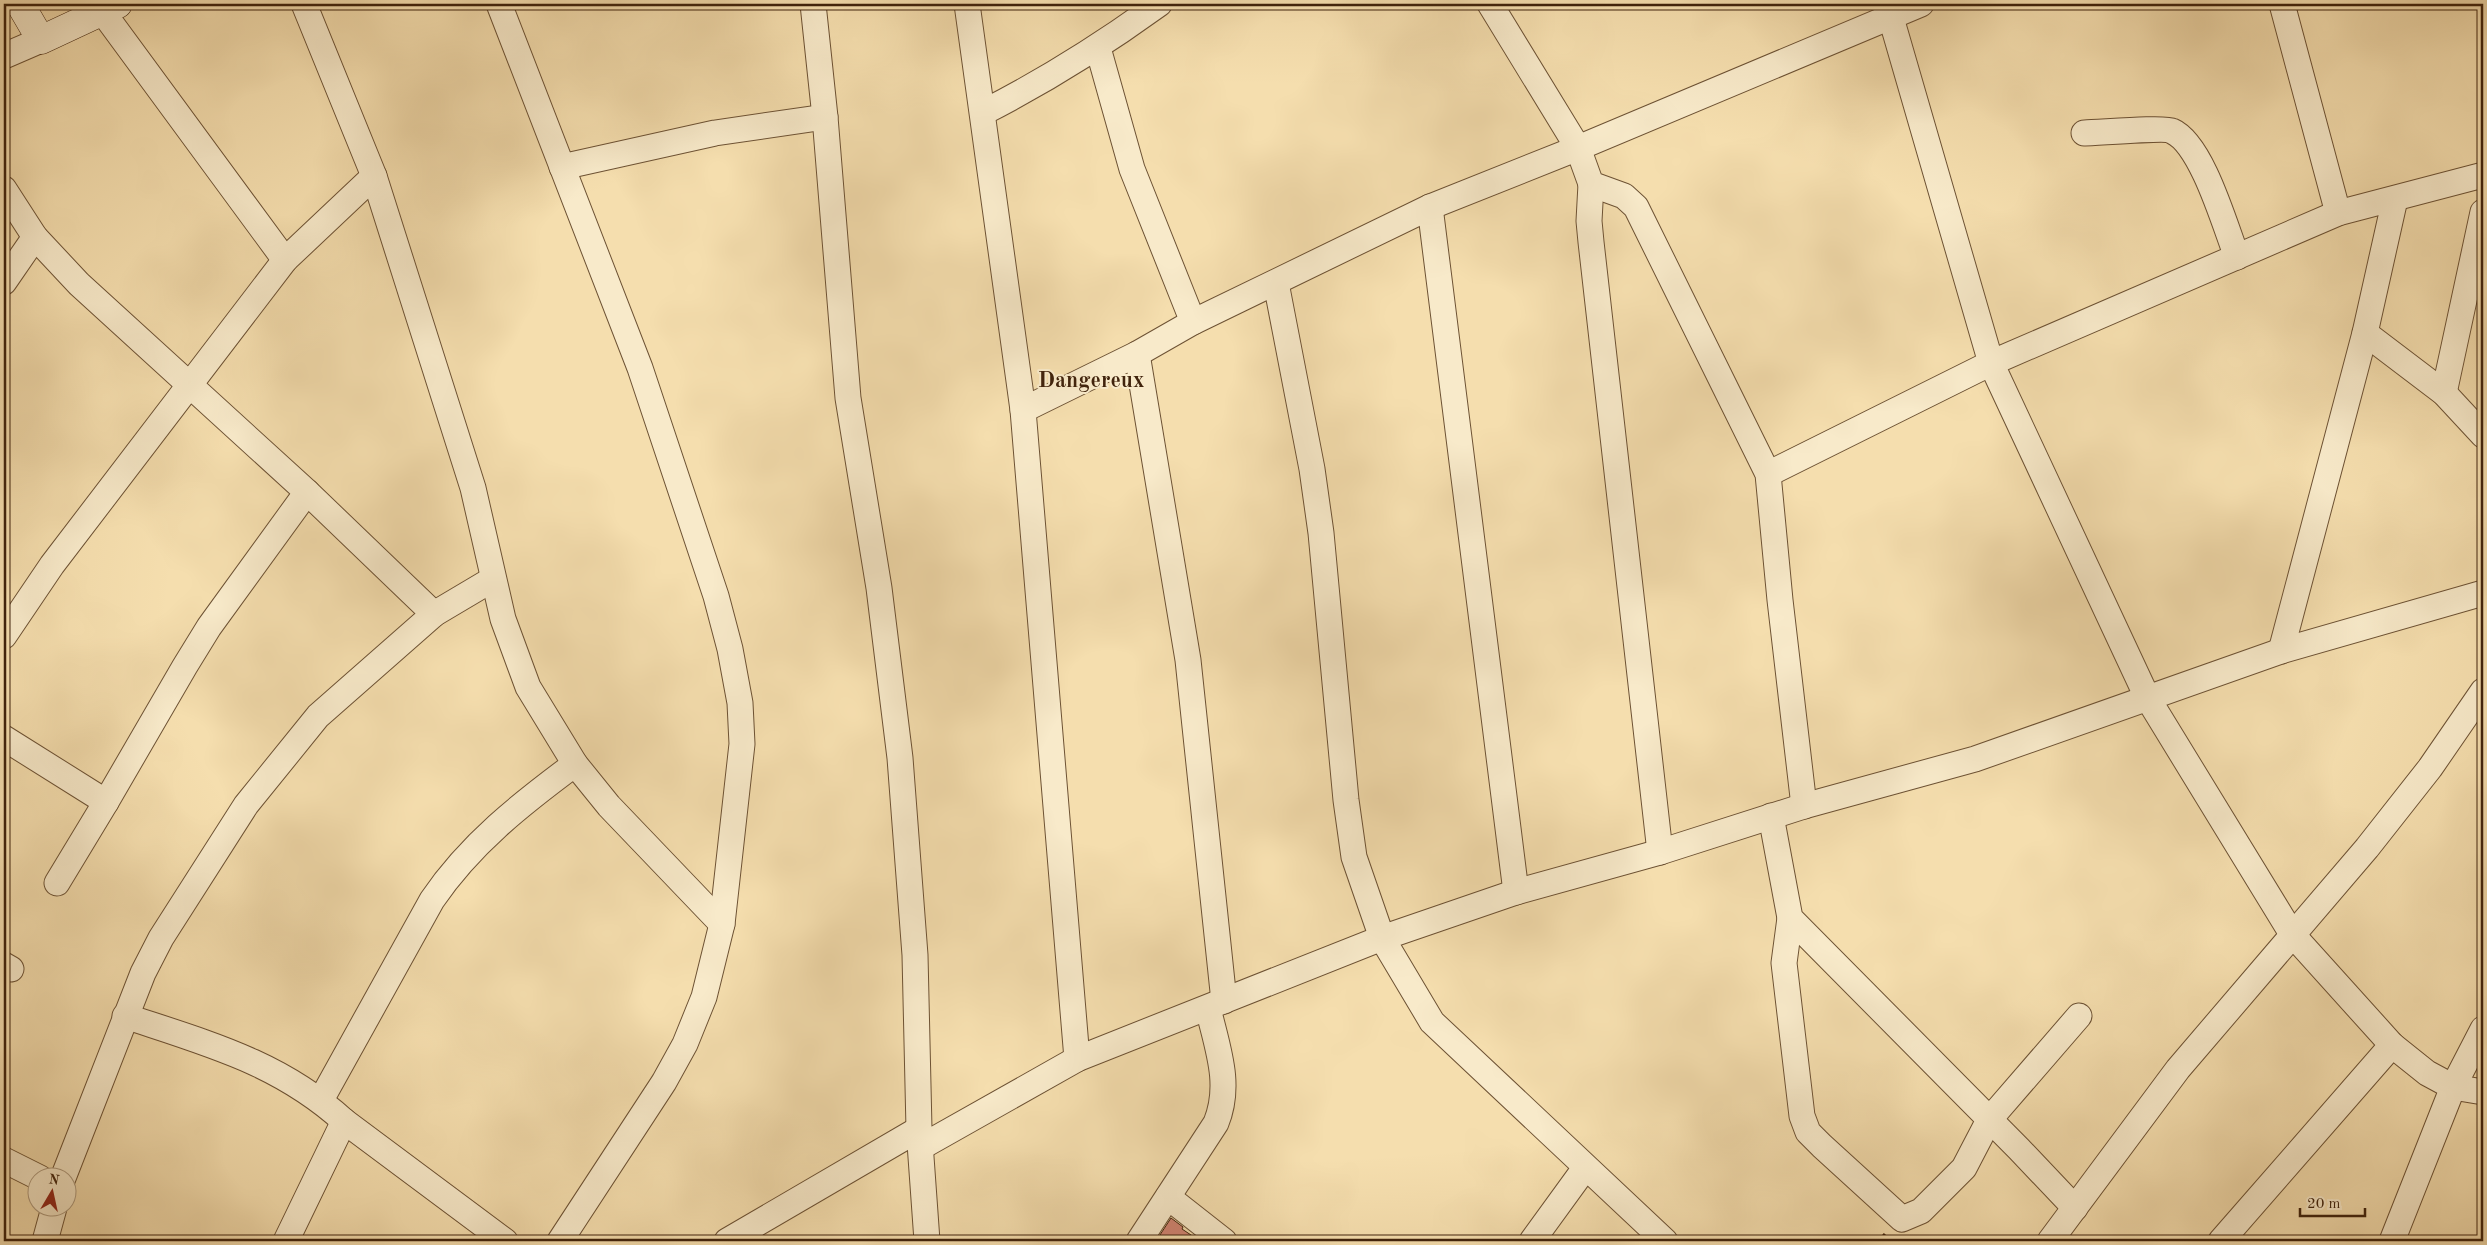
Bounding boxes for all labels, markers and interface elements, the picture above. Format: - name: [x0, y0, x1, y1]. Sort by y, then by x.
- district label: Dangereux: [1038, 370, 1144, 392]
- north arrow: [28, 1168, 78, 1218]
- text: N: [47, 1172, 61, 1188]
- scale bar: [2300, 1185, 2364, 1217]
- text: 20 m: [2307, 1197, 2341, 1212]

